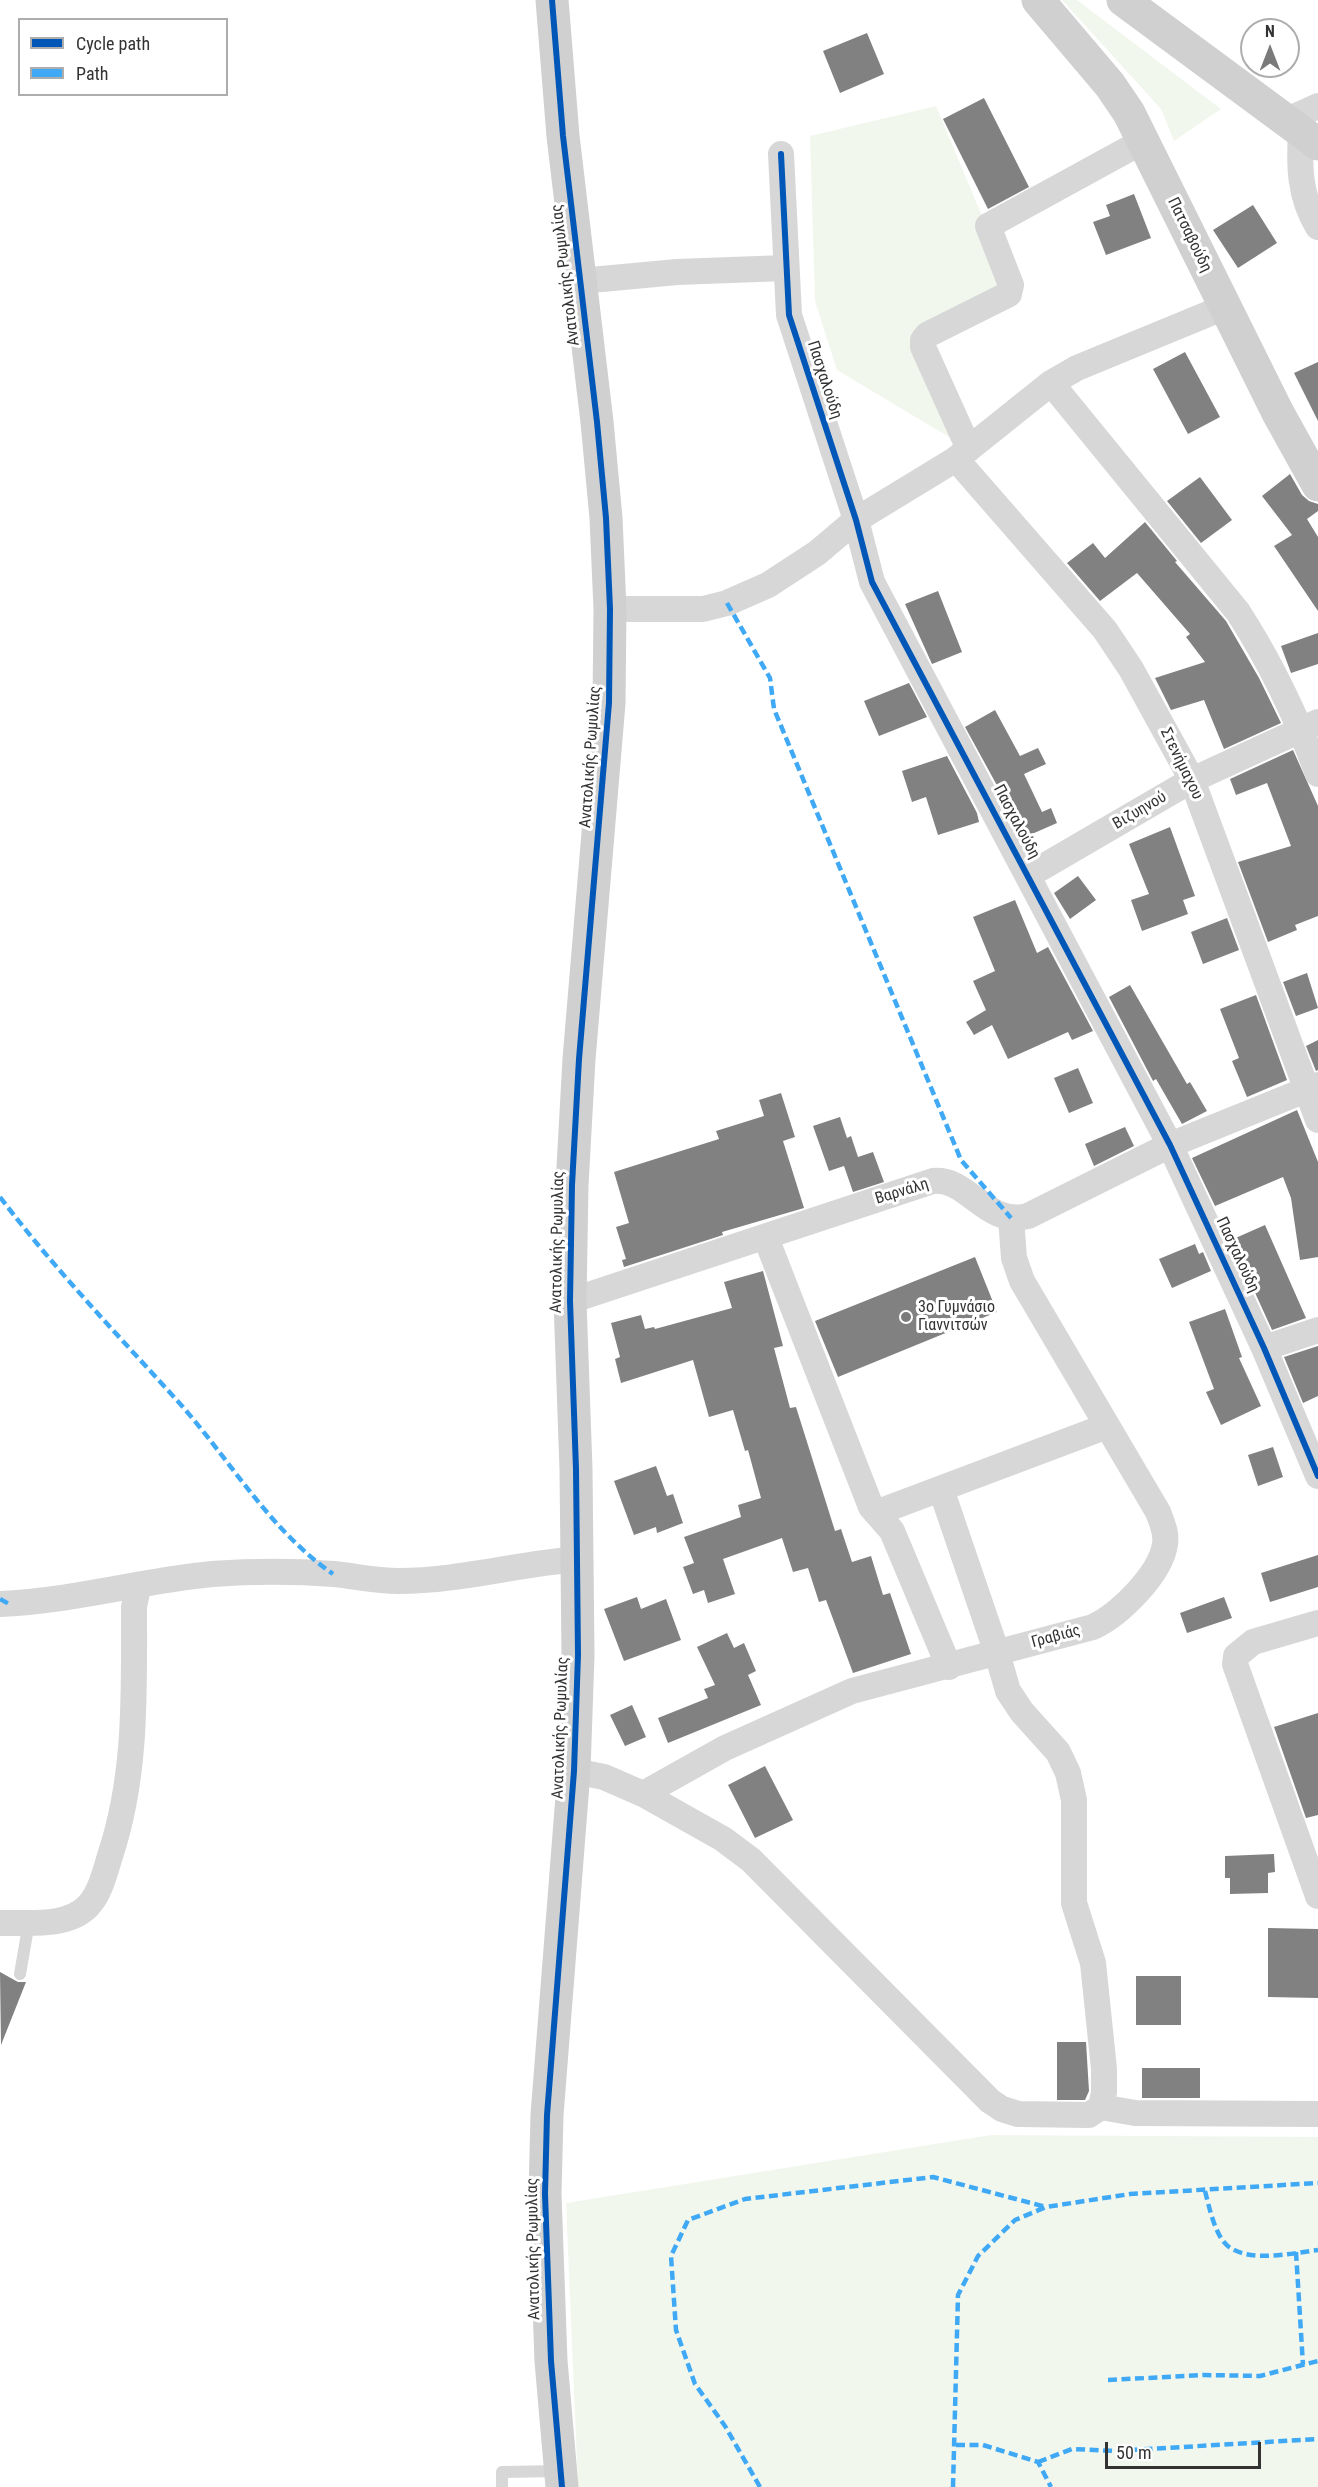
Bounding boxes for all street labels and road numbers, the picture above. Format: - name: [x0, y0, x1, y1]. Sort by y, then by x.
- street label: Πατσαβούδη: [1163, 194, 1215, 276]
- street label: Ανατολικής Ρωμυλίας: [548, 203, 584, 347]
- street label: Πασχαλούδη: [802, 338, 846, 422]
- street label: Ανατολικής Ρωμυλίας: [576, 685, 606, 829]
- street label: Στενήμαχου: [1155, 725, 1207, 803]
- street label: Πασχαλούδη: [988, 782, 1044, 862]
- street label: Βιζυηνού: [1110, 788, 1170, 834]
- street label: Ανατολικής Ρωμυλίας: [547, 1171, 569, 1313]
- street label: Βαρνάλη: [873, 1175, 931, 1209]
- street label: Πασχαλούδη: [1211, 1214, 1263, 1296]
- street label: Γραβιάς: [1029, 1621, 1083, 1653]
- street label: Ανατολικής Ρωμυλίας: [549, 1657, 573, 1799]
- street label: Ανατολικής Ρωμυλίας: [523, 2178, 545, 2320]

